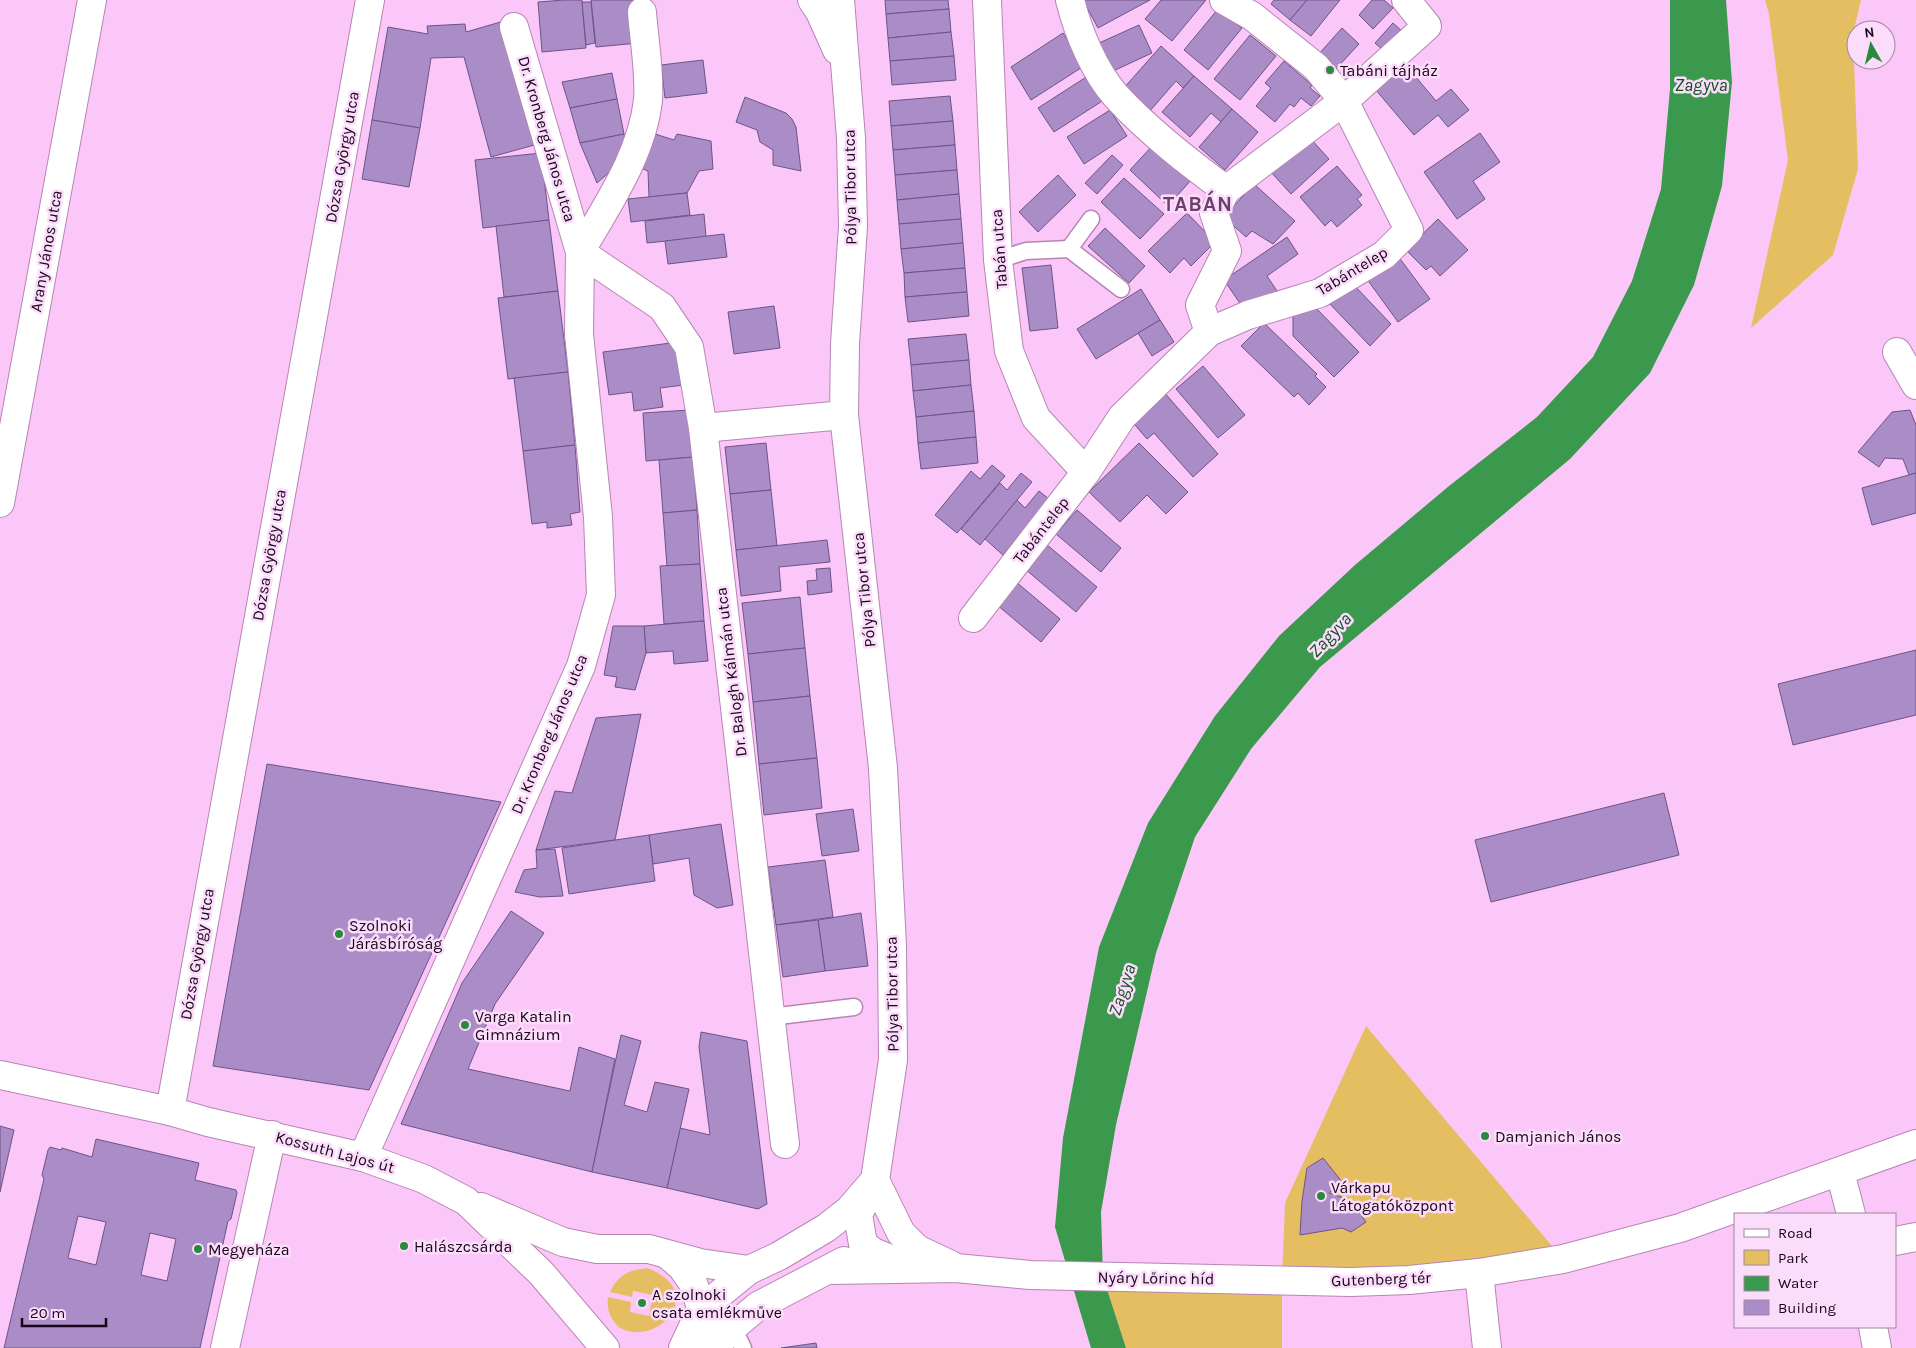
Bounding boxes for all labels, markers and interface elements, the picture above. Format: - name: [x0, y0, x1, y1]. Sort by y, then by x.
- north arrow: [1846, 20, 1896, 70]
- text: N: [1863, 24, 1875, 42]
- street label: Dr. Kronberg János utca: [514, 54, 580, 224]
- place label: Tabáni tájház: [1340, 61, 1438, 80]
- marker: Tabáni tájház: [1324, 64, 1336, 76]
- water label: Zagyva: [1674, 74, 1728, 96]
- street label: Dózsa György utca: [321, 90, 363, 224]
- street label: Pólya Tibor utca: [839, 129, 861, 245]
- street label: Arany János utca: [26, 189, 66, 313]
- district label: TABÁN: [1163, 190, 1233, 216]
- street label: Tabán utca: [987, 208, 1011, 290]
- street label: Tabántelep: [1313, 242, 1391, 300]
- street label: Dózsa György utca: [248, 488, 290, 622]
- street label: Tabántelep: [1009, 493, 1073, 567]
- street label: Pólya Tibor utca: [849, 532, 879, 648]
- street label: Dr. Balogh Kálmán utca: [711, 586, 751, 758]
- water label: Zagyva: [1304, 608, 1356, 662]
- street label: Dr. Kronberg János utca: [507, 651, 591, 817]
- street label: Dózsa György utca: [176, 887, 218, 1021]
- place label: Szolnoki Járásbíróság: [349, 916, 442, 953]
- marker: Szolnoki Járásbíróság: [333, 928, 345, 940]
- street label: Pólya Tibor utca: [881, 936, 903, 1052]
- water label: Zagyva: [1103, 961, 1141, 1019]
- place label: Varga Katalin Gimnázium: [475, 1007, 572, 1044]
- marker: Varga Katalin Gimnázium: [459, 1019, 471, 1031]
- street label: Kossuth Lajos út: [273, 1127, 397, 1177]
- place label: Damjanich János: [1495, 1127, 1621, 1146]
- marker: Damjanich János: [1479, 1130, 1491, 1142]
- place label: Várkapu Látogatóközpont: [1331, 1178, 1454, 1215]
- marker: Várkapu Látogatóközpont: [1315, 1190, 1327, 1202]
- legend: [1734, 1213, 1896, 1328]
- text: Road: [1778, 1224, 1813, 1242]
- place label: Halászcsárda: [414, 1237, 512, 1256]
- place label: Megyeháza: [208, 1240, 290, 1259]
- marker: Halászcsárda: [398, 1240, 410, 1252]
- marker: Megyeháza: [192, 1243, 204, 1255]
- text: Park: [1778, 1249, 1808, 1267]
- street label: Nyáry Lőrinc híd: [1098, 1267, 1214, 1289]
- street label: Gutenberg tér: [1331, 1268, 1431, 1290]
- text: Water: [1778, 1274, 1819, 1292]
- place label: A szolnoki csata emlékműve: [652, 1285, 782, 1322]
- scale bar: [22, 1296, 106, 1328]
- marker: A szolnoki csata emlékműve: [636, 1297, 648, 1309]
- text: Building: [1778, 1299, 1836, 1317]
- text: 20 m: [30, 1304, 65, 1322]

